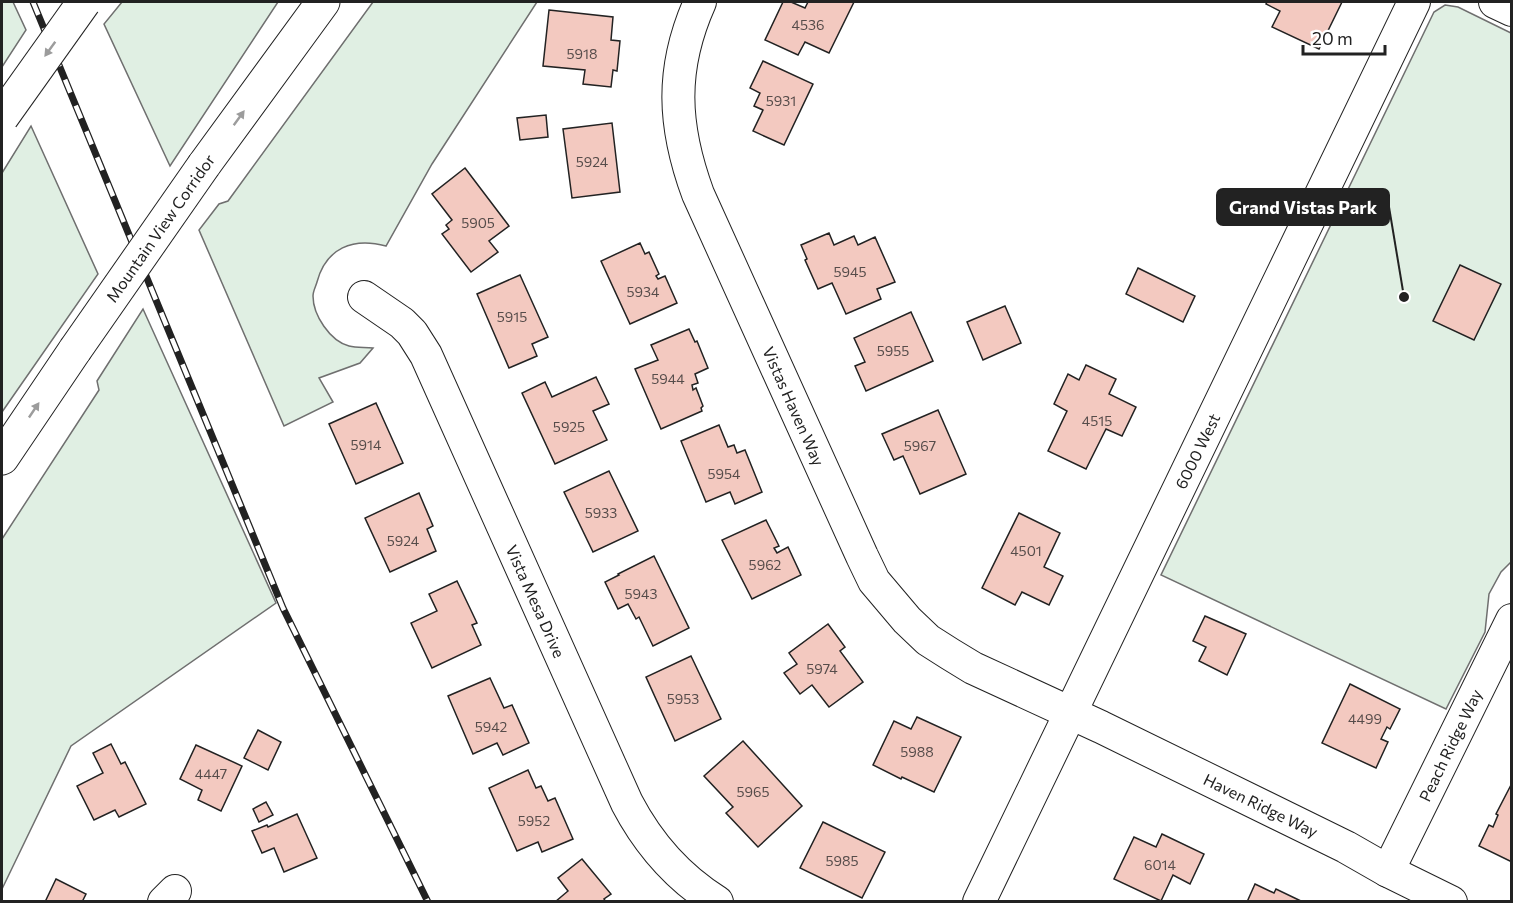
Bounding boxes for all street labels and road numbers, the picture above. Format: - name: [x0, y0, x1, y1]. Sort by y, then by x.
- street label: Mountain View Corridor: [102, 150, 219, 306]
- street label: Vistas Haven Way: [759, 344, 829, 468]
- street label: 6000 West: [1171, 410, 1224, 492]
- street label: Vista Mesa Drive: [503, 542, 569, 660]
- street label: Peach Ridge Way: [1415, 686, 1485, 804]
- street label: Haven Ridge Way: [1201, 769, 1321, 841]

